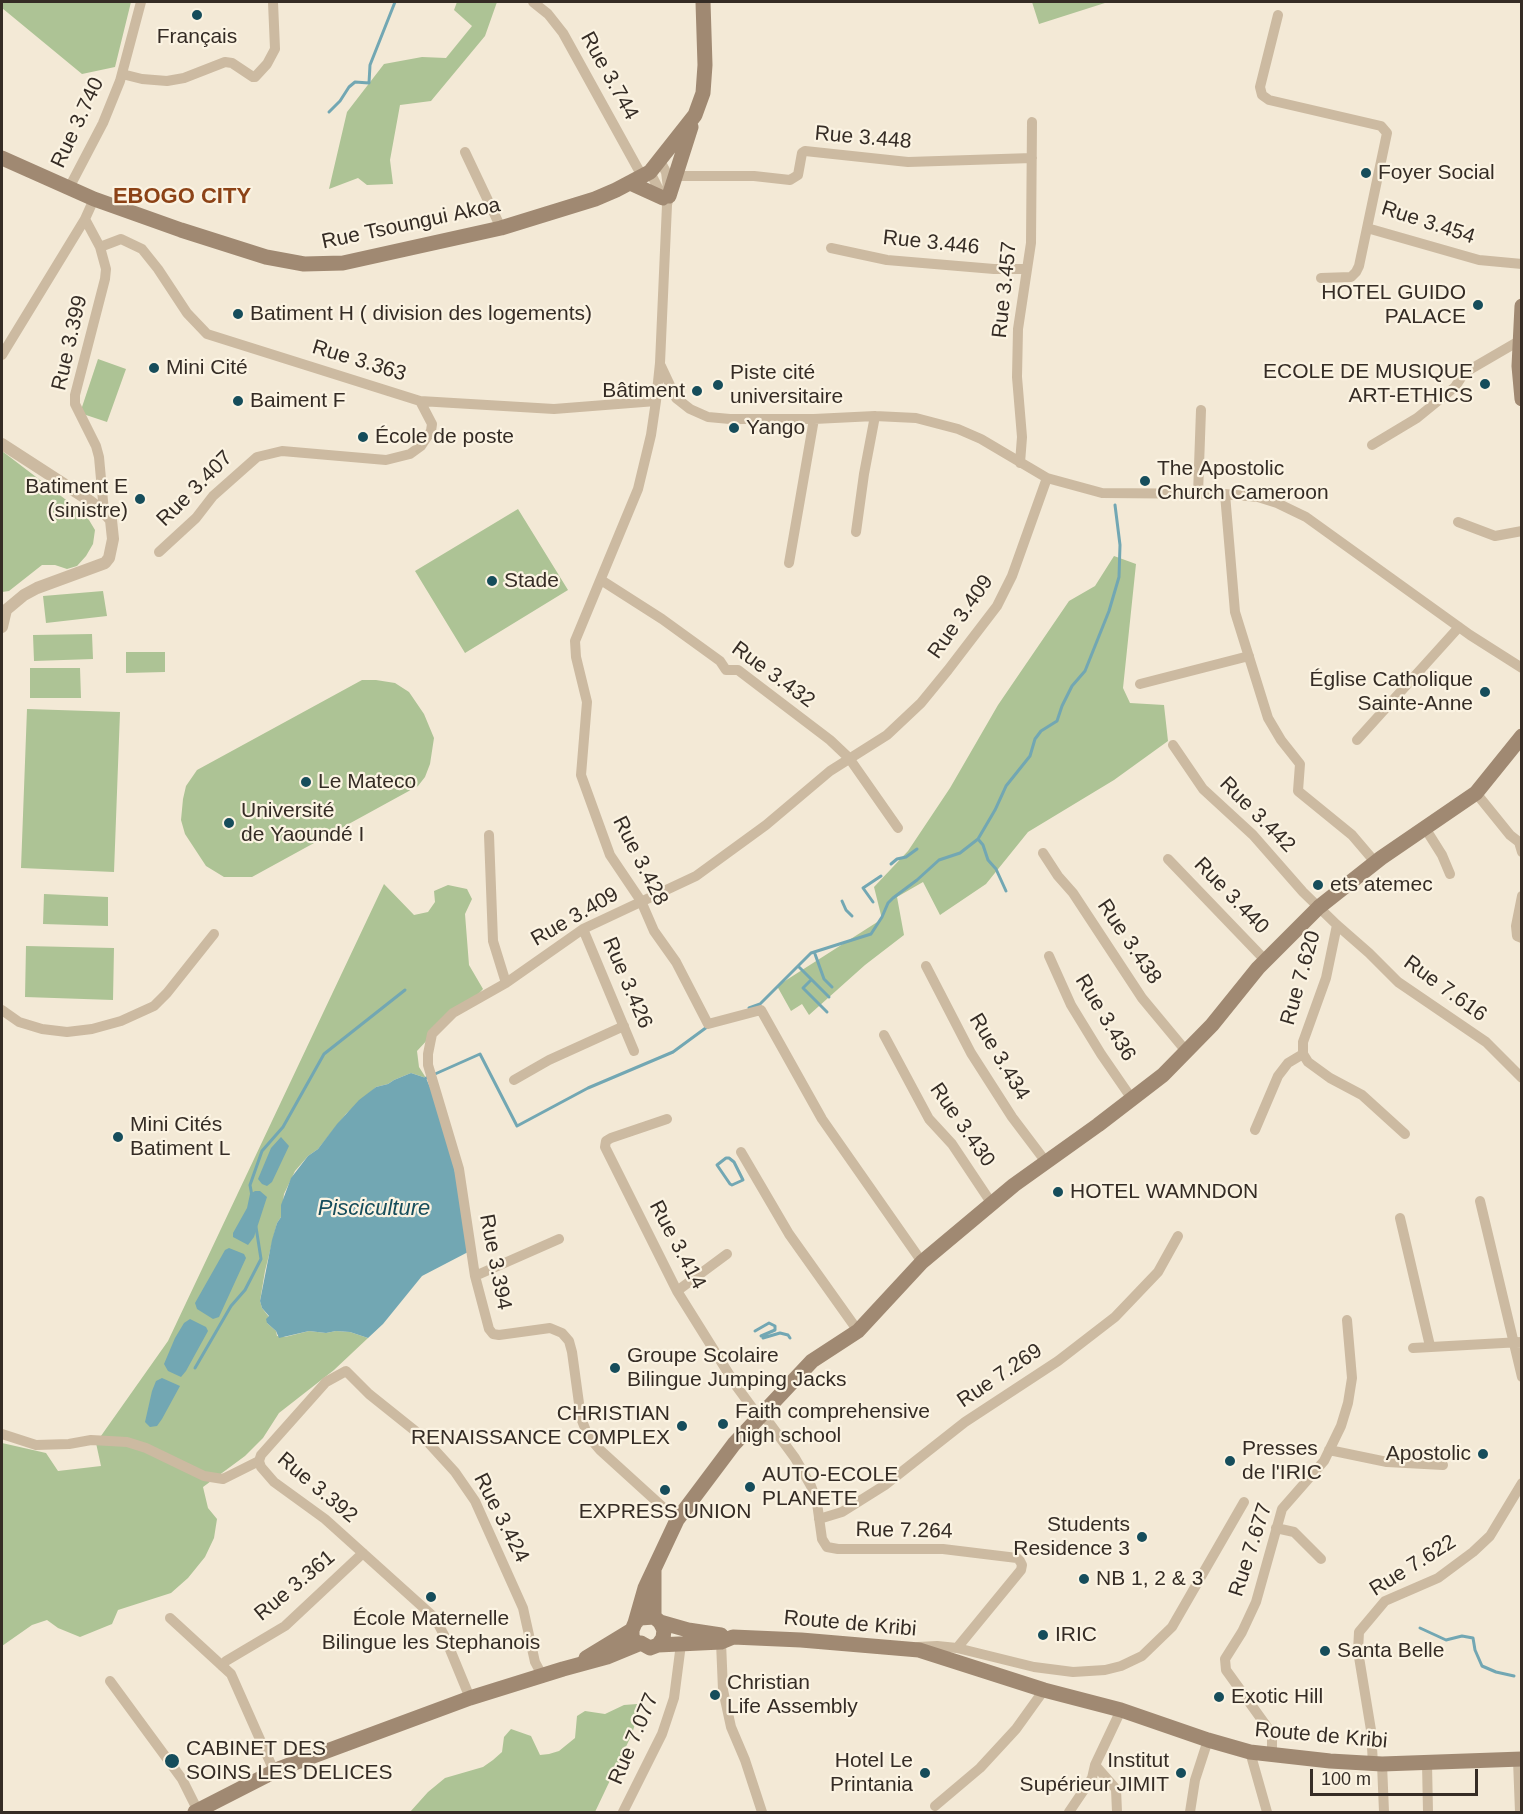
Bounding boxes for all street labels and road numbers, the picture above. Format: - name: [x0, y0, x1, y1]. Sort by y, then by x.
- street label: Rue 3.744: [574, 28, 644, 124]
- street label: Rue 3.740: [46, 74, 110, 172]
- street label: Rue 3.448: [814, 121, 912, 155]
- street label: Rue Tsoungui Akoa: [319, 193, 503, 255]
- street label: Rue 3.454: [1378, 196, 1478, 250]
- street label: Rue 3.446: [881, 225, 981, 261]
- street label: Rue 3.457: [987, 240, 1023, 340]
- street label: Rue 3.399: [47, 293, 93, 393]
- street label: Rue 3.363: [309, 335, 409, 387]
- street label: Rue 3.407: [152, 446, 238, 532]
- street label: Rue 3.409: [923, 570, 999, 664]
- street label: Rue 3.432: [726, 636, 820, 714]
- street label: Rue 3.442: [1214, 772, 1300, 858]
- street label: Rue 3.428: [607, 812, 673, 910]
- street label: Rue 3.440: [1188, 852, 1274, 940]
- street label: Rue 3.409: [527, 882, 623, 952]
- street label: Rue 3.438: [1091, 895, 1167, 989]
- street label: Rue 7.620: [1276, 928, 1326, 1028]
- street label: Rue 3.426: [596, 933, 658, 1033]
- street label: Rue 7.616: [1398, 950, 1492, 1028]
- street label: Rue 3.436: [1069, 970, 1141, 1066]
- street label: Rue 3.434: [963, 1009, 1035, 1105]
- street label: Rue 3.430: [924, 1078, 1000, 1172]
- street label: Rue 3.414: [643, 1196, 711, 1294]
- street label: Rue 3.394: [473, 1212, 517, 1312]
- street label: Rue 7.269: [953, 1338, 1047, 1414]
- street label: Rue 3.392: [272, 1447, 362, 1529]
- street label: Rue 3.424: [468, 1469, 534, 1567]
- street label: Rue 7.677: [1224, 1500, 1278, 1600]
- street label: Rue 7.264: [855, 1518, 953, 1544]
- street label: Rue 7.622: [1365, 1530, 1461, 1602]
- street label: Rue 3.361: [250, 1545, 340, 1627]
- street label: Route de Kribi: [783, 1606, 917, 1642]
- street label: Rue 7.077: [603, 1689, 665, 1789]
- street label: Route de Kribi: [1254, 1718, 1388, 1754]

